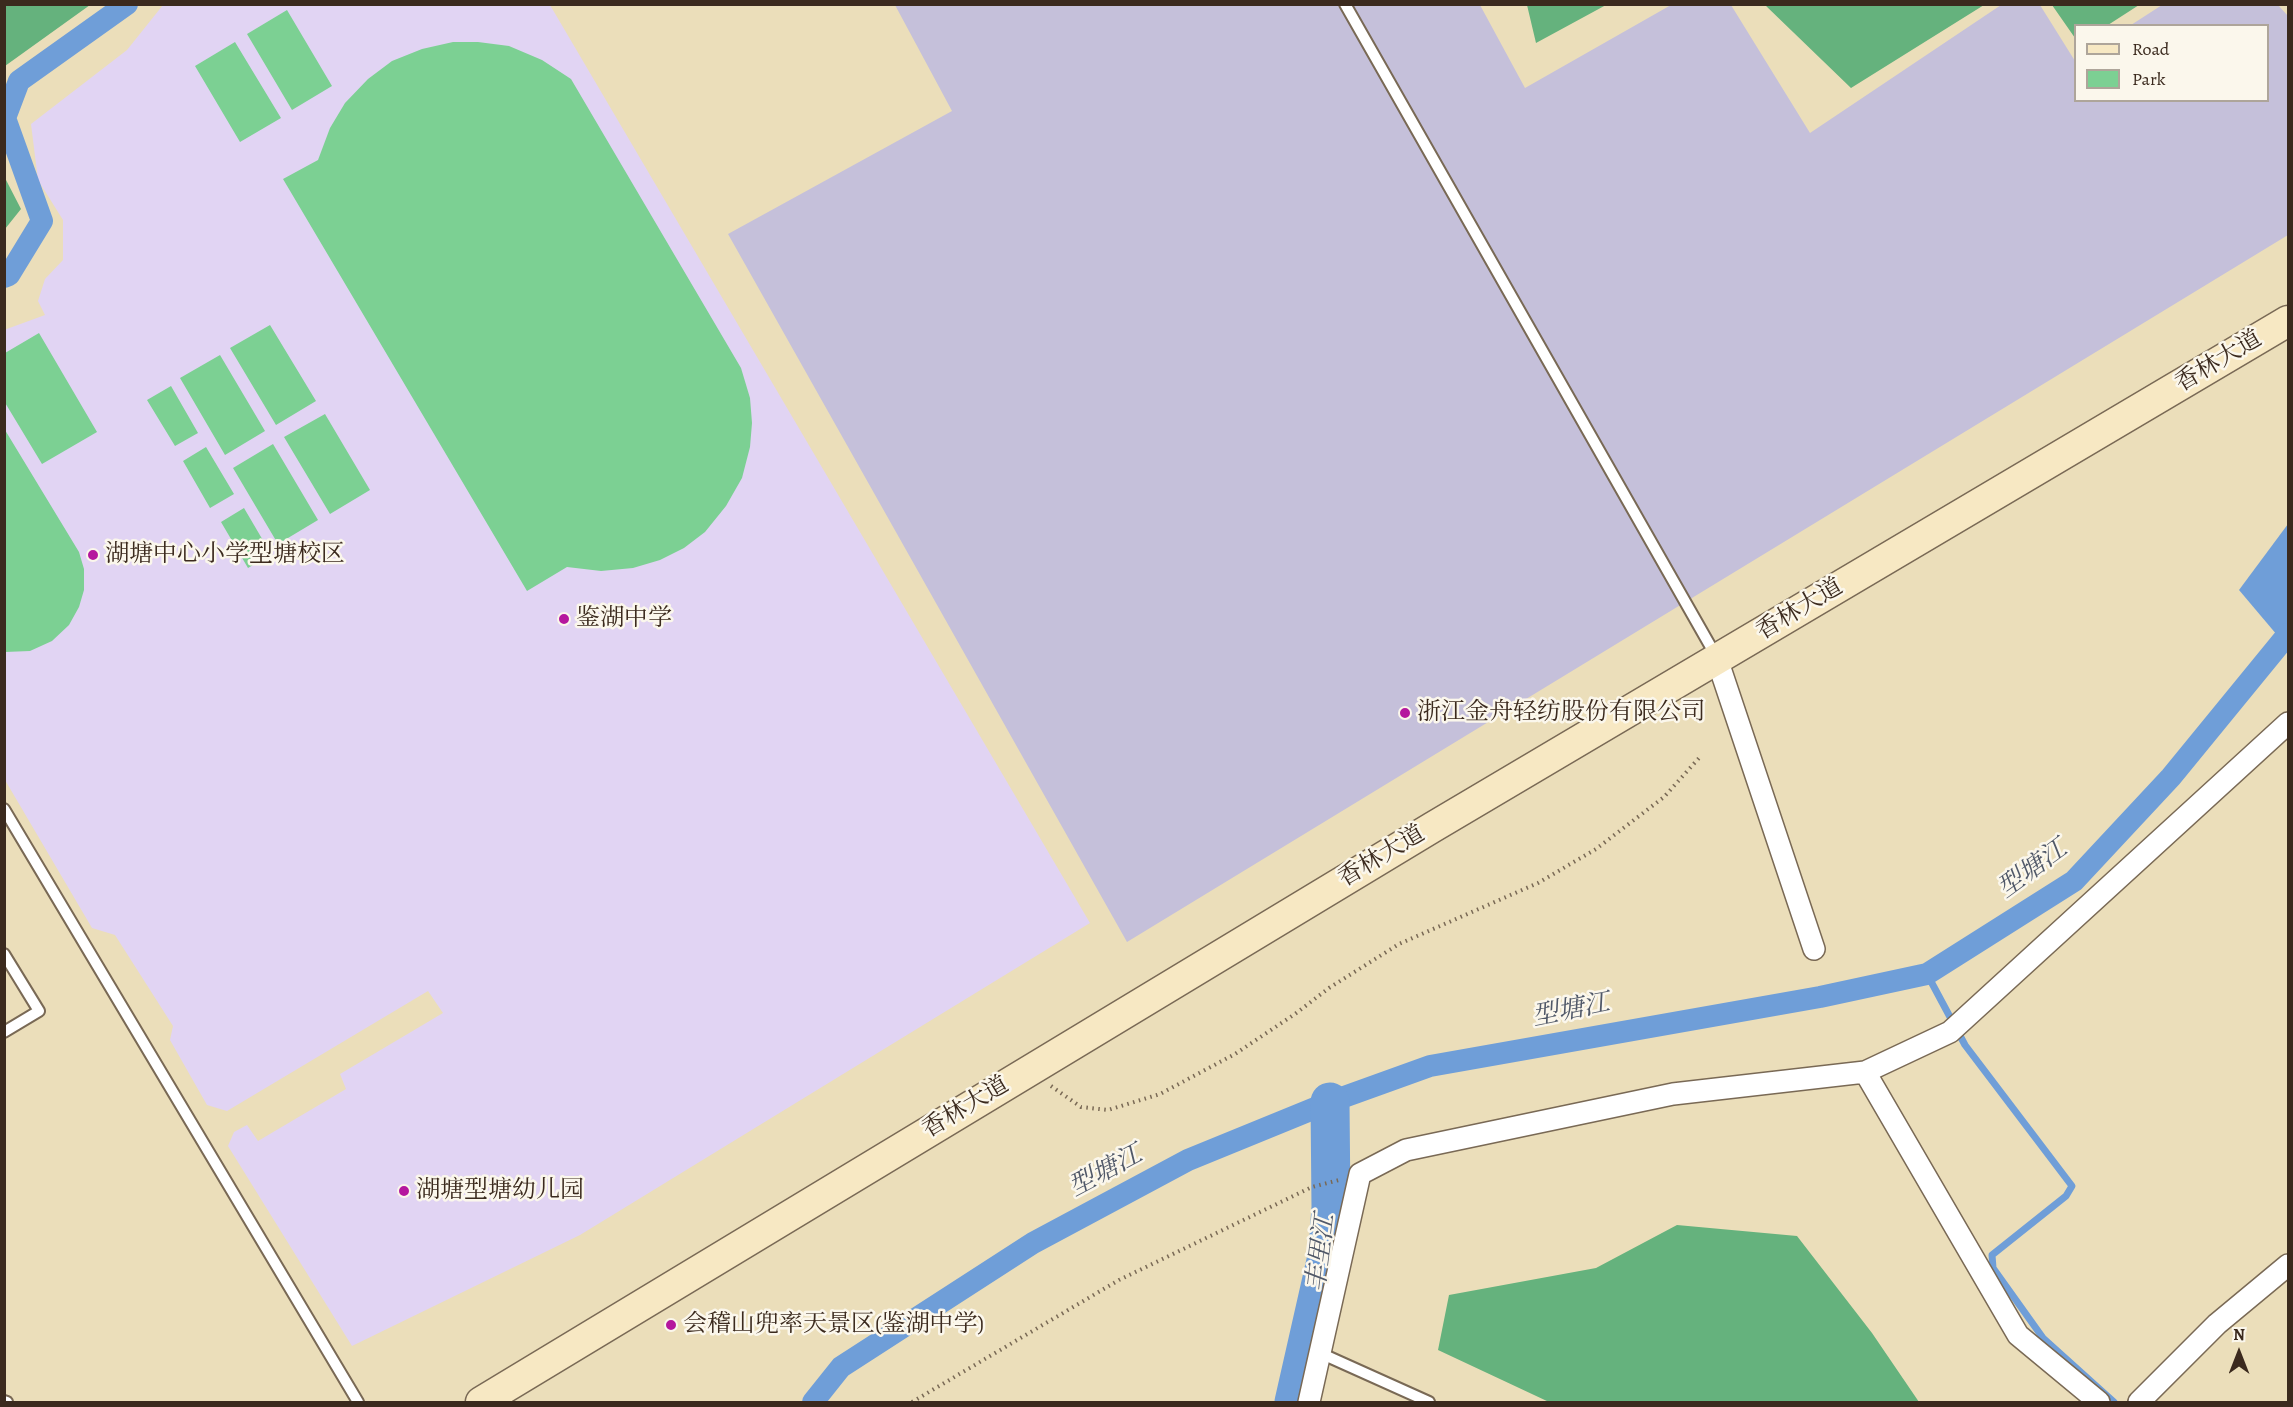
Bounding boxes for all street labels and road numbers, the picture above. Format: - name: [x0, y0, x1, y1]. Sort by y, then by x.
- street label: 香林大道: [2170, 325, 2268, 399]
- street label: 香林大道: [1751, 573, 1849, 647]
- street label: 香林大道: [1333, 820, 1431, 894]
- street label: 香林大道: [917, 1071, 1015, 1145]

